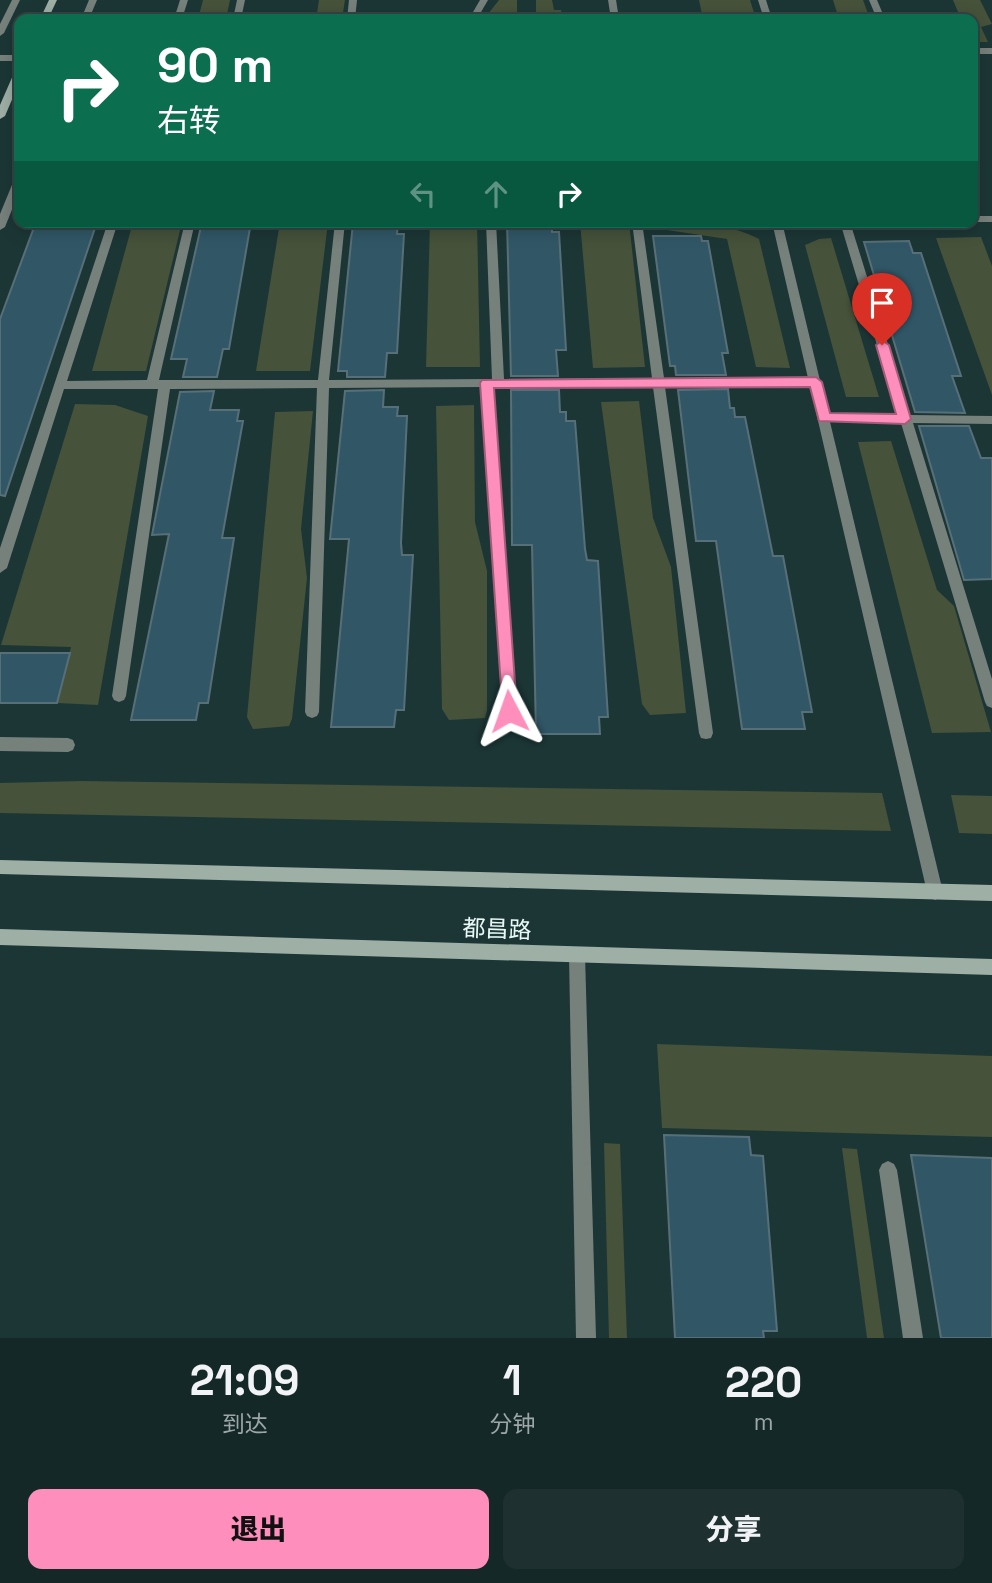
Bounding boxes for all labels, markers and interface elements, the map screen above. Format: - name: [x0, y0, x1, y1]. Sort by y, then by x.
- text: 90 m: [157, 34, 273, 96]
- icon: right: [42, 42, 133, 133]
- text: 右转: [157, 101, 221, 141]
- icon: left: [404, 175, 442, 213]
- icon: ahead: [477, 175, 515, 213]
- icon: right: [550, 175, 588, 213]
- pin: [852, 273, 912, 345]
- icon: arrive: [863, 284, 901, 322]
- position arrow: [472, 674, 546, 748]
- street label: 都昌路: [462, 913, 532, 945]
- text: 21:09: [190, 1354, 299, 1407]
- text: 1: [503, 1354, 522, 1407]
- text: 220: [725, 1356, 802, 1409]
- text: m: [754, 1407, 774, 1437]
- text: 到达: [222, 1409, 268, 1439]
- text: 分钟: [489, 1409, 535, 1439]
- button: 退出: [28, 1489, 489, 1569]
- button: 分享: [503, 1489, 964, 1569]

